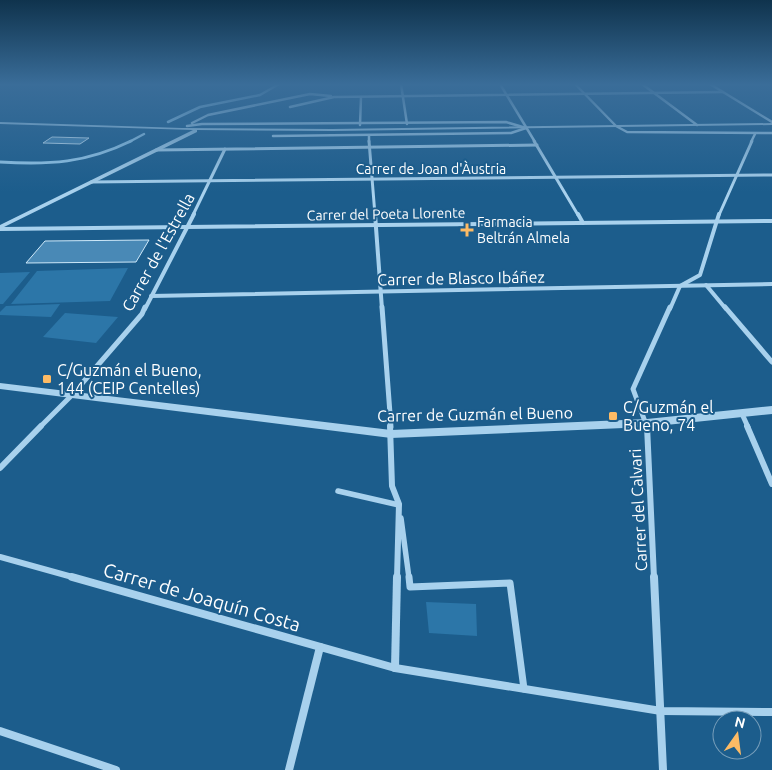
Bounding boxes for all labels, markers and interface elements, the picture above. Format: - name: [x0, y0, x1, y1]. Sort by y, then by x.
- street label: Carrer de Joan d'Àustria: [356, 160, 506, 177]
- street label: Carrer de l'Estrella: [118, 190, 198, 314]
- street label: Carrer del Poeta Llorente: [307, 205, 465, 223]
- place label: Farmacia Beltrán Almela: [477, 214, 570, 246]
- marker: Farmacia Beltrán Almela: [461, 224, 473, 236]
- street label: Carrer de Blasco Ibáñez: [377, 268, 545, 288]
- place label: C/Guzmán el Bueno, 144 (CEIP Centelles): [57, 361, 202, 398]
- marker: C/Guzmán el Bueno, 144 (CEIP Centelles): [41, 373, 53, 385]
- place label: C/Guzmán el Bueno, 74: [623, 398, 713, 434]
- street label: Carrer de Guzmán el Bueno: [377, 403, 573, 425]
- marker: C/Guzmán el Bueno, 74: [607, 410, 619, 422]
- street label: Carrer del Calvari: [626, 448, 650, 572]
- street label: Carrer de Joaquín Costa: [101, 558, 303, 636]
- north arrow: [712, 710, 762, 760]
- text: N: [733, 713, 747, 731]

